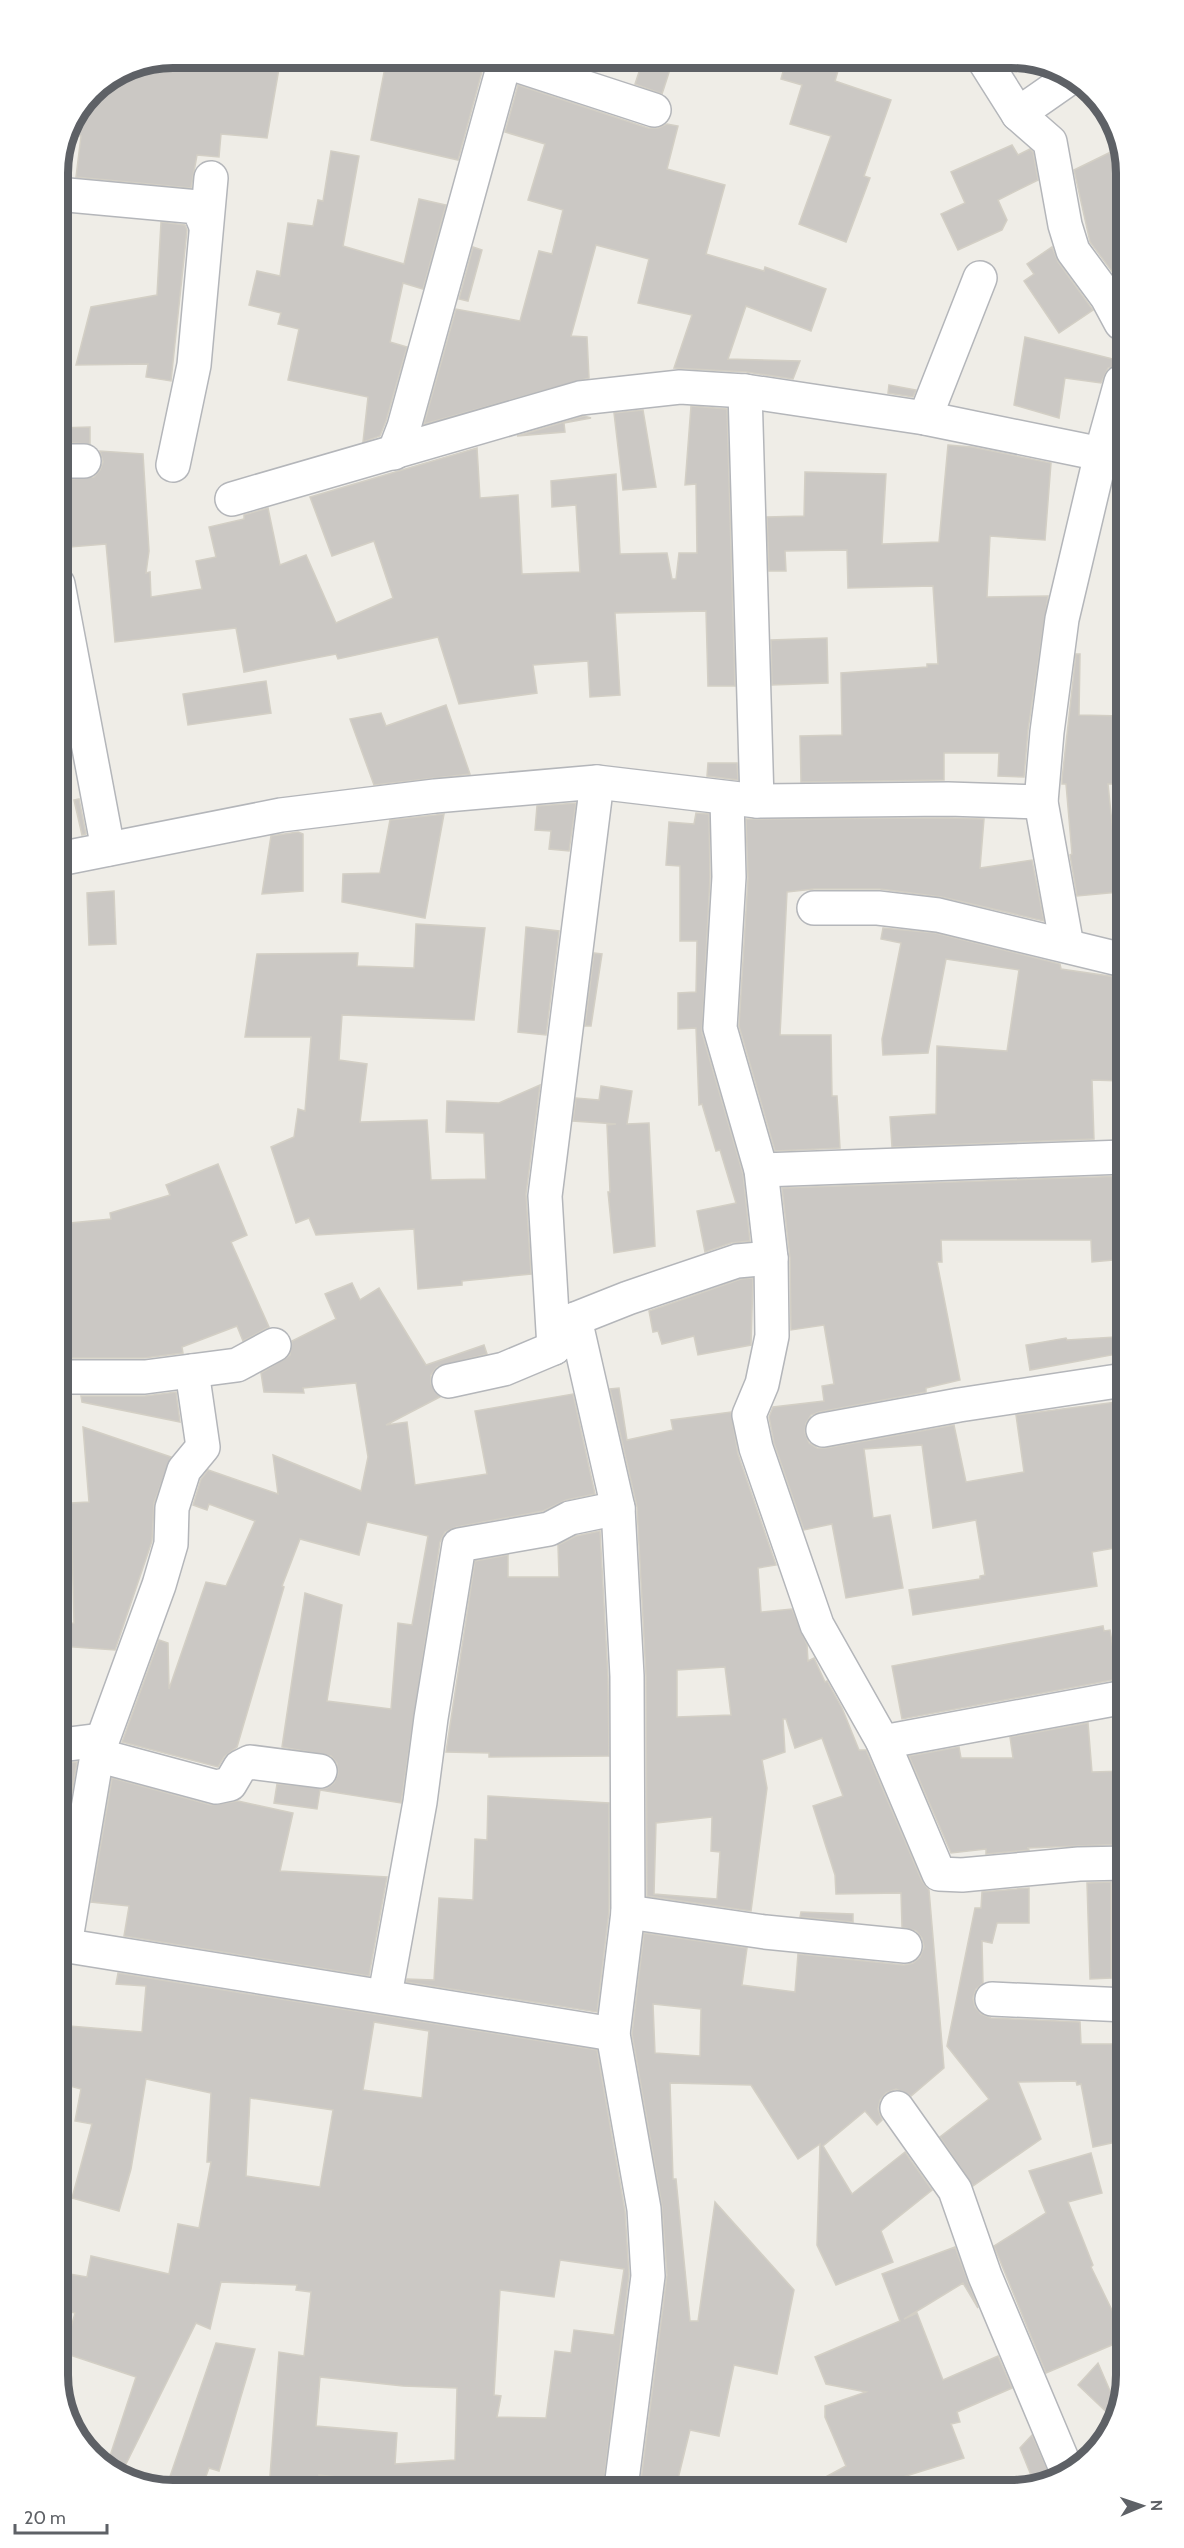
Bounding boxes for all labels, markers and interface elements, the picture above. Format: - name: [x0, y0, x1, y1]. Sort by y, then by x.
- north arrow: [1112, 2476, 1172, 2536]
- scale bar: [15, 2497, 106, 2535]
- text: N: [1147, 2500, 1166, 2511]
- text: 20 m: [24, 2507, 66, 2529]

